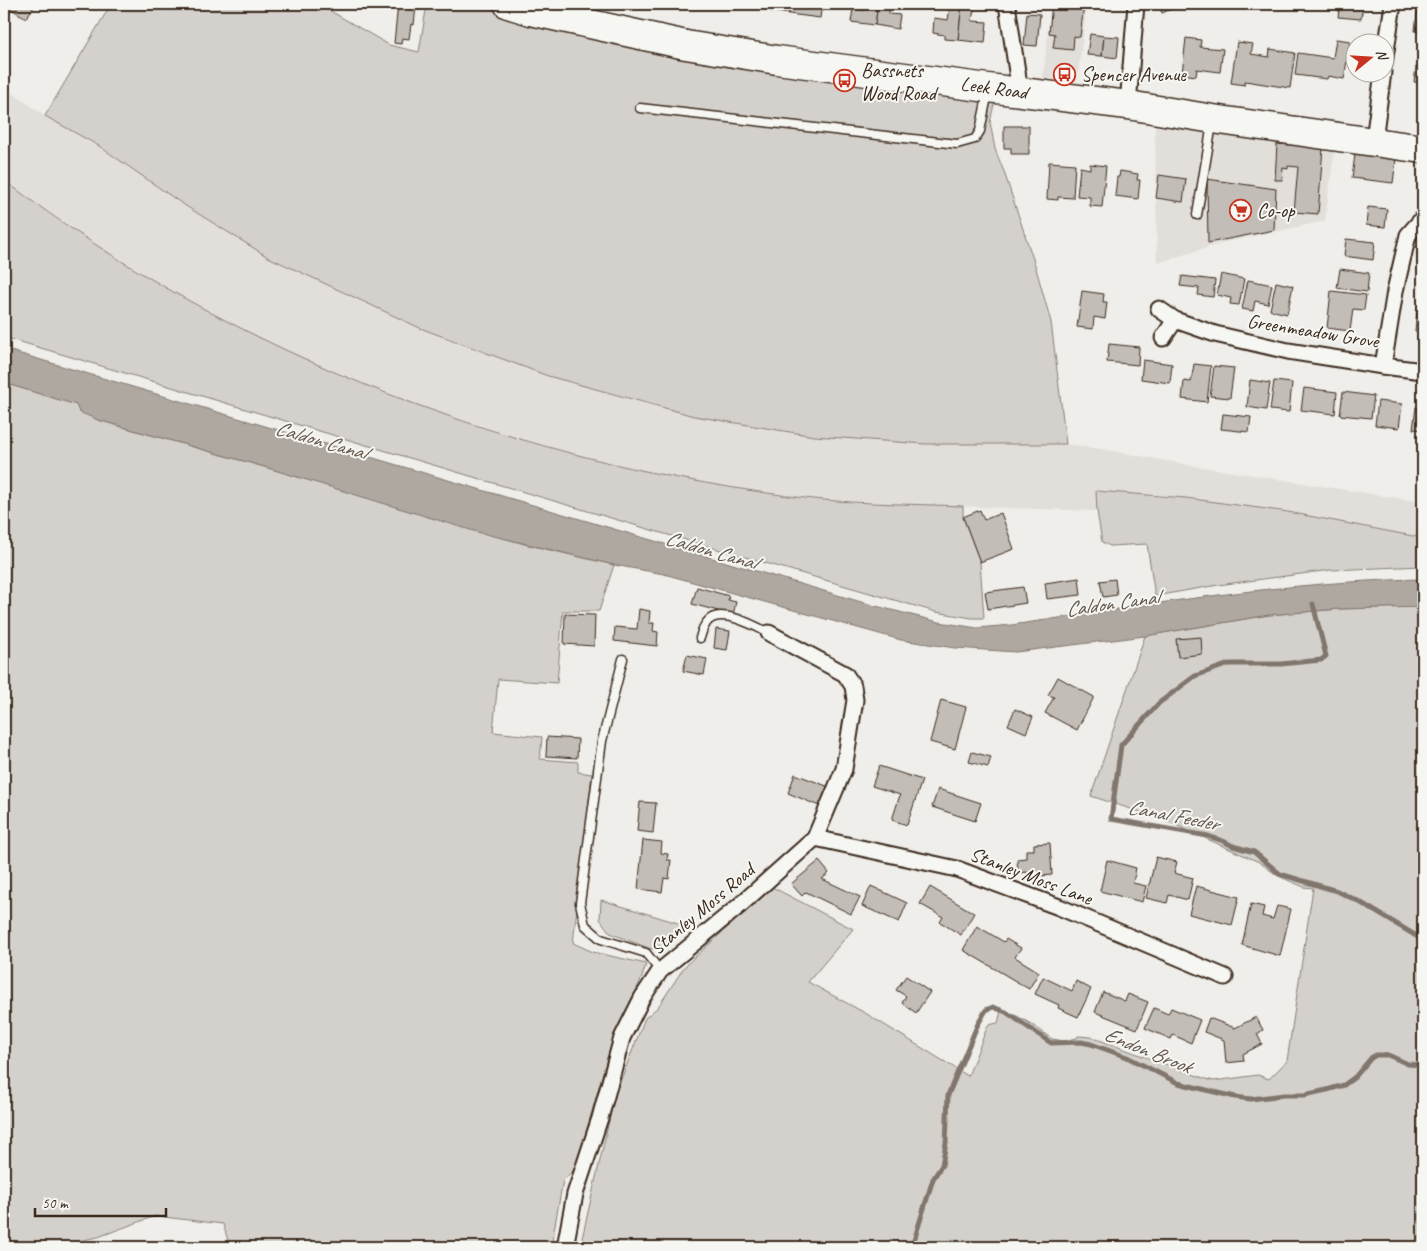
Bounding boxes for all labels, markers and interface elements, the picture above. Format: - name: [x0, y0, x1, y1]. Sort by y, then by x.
- north arrow: [1344, 32, 1394, 82]
- text: N: [1372, 47, 1392, 63]
- place label: Bassnets Wood Road: [861, 58, 939, 106]
- bus stop icon: Spencer Avenue: [1053, 62, 1077, 86]
- place label: Spencer Avenue: [1081, 62, 1187, 87]
- bus stop icon: Bassnets Wood Road: [833, 69, 857, 93]
- street label: Leek Road: [959, 71, 1032, 105]
- supermarket icon: Co-op: [1229, 198, 1253, 222]
- place label: Co-op: [1257, 198, 1296, 223]
- street label: Greenmeadow Grove: [1246, 308, 1382, 354]
- water label: Caldon Canal: [272, 415, 376, 467]
- water label: Caldon Canal: [662, 525, 766, 577]
- water label: Caldon Canal: [1064, 583, 1167, 622]
- water label: Canal Feeder: [1126, 793, 1225, 837]
- street label: Stanley Moss Lane: [966, 841, 1097, 911]
- street label: Stanley Moss Road: [645, 856, 762, 960]
- water label: Endon Brook: [1101, 1021, 1198, 1080]
- scale bar: [35, 1186, 166, 1218]
- text: 50 m: [42, 1194, 69, 1213]

